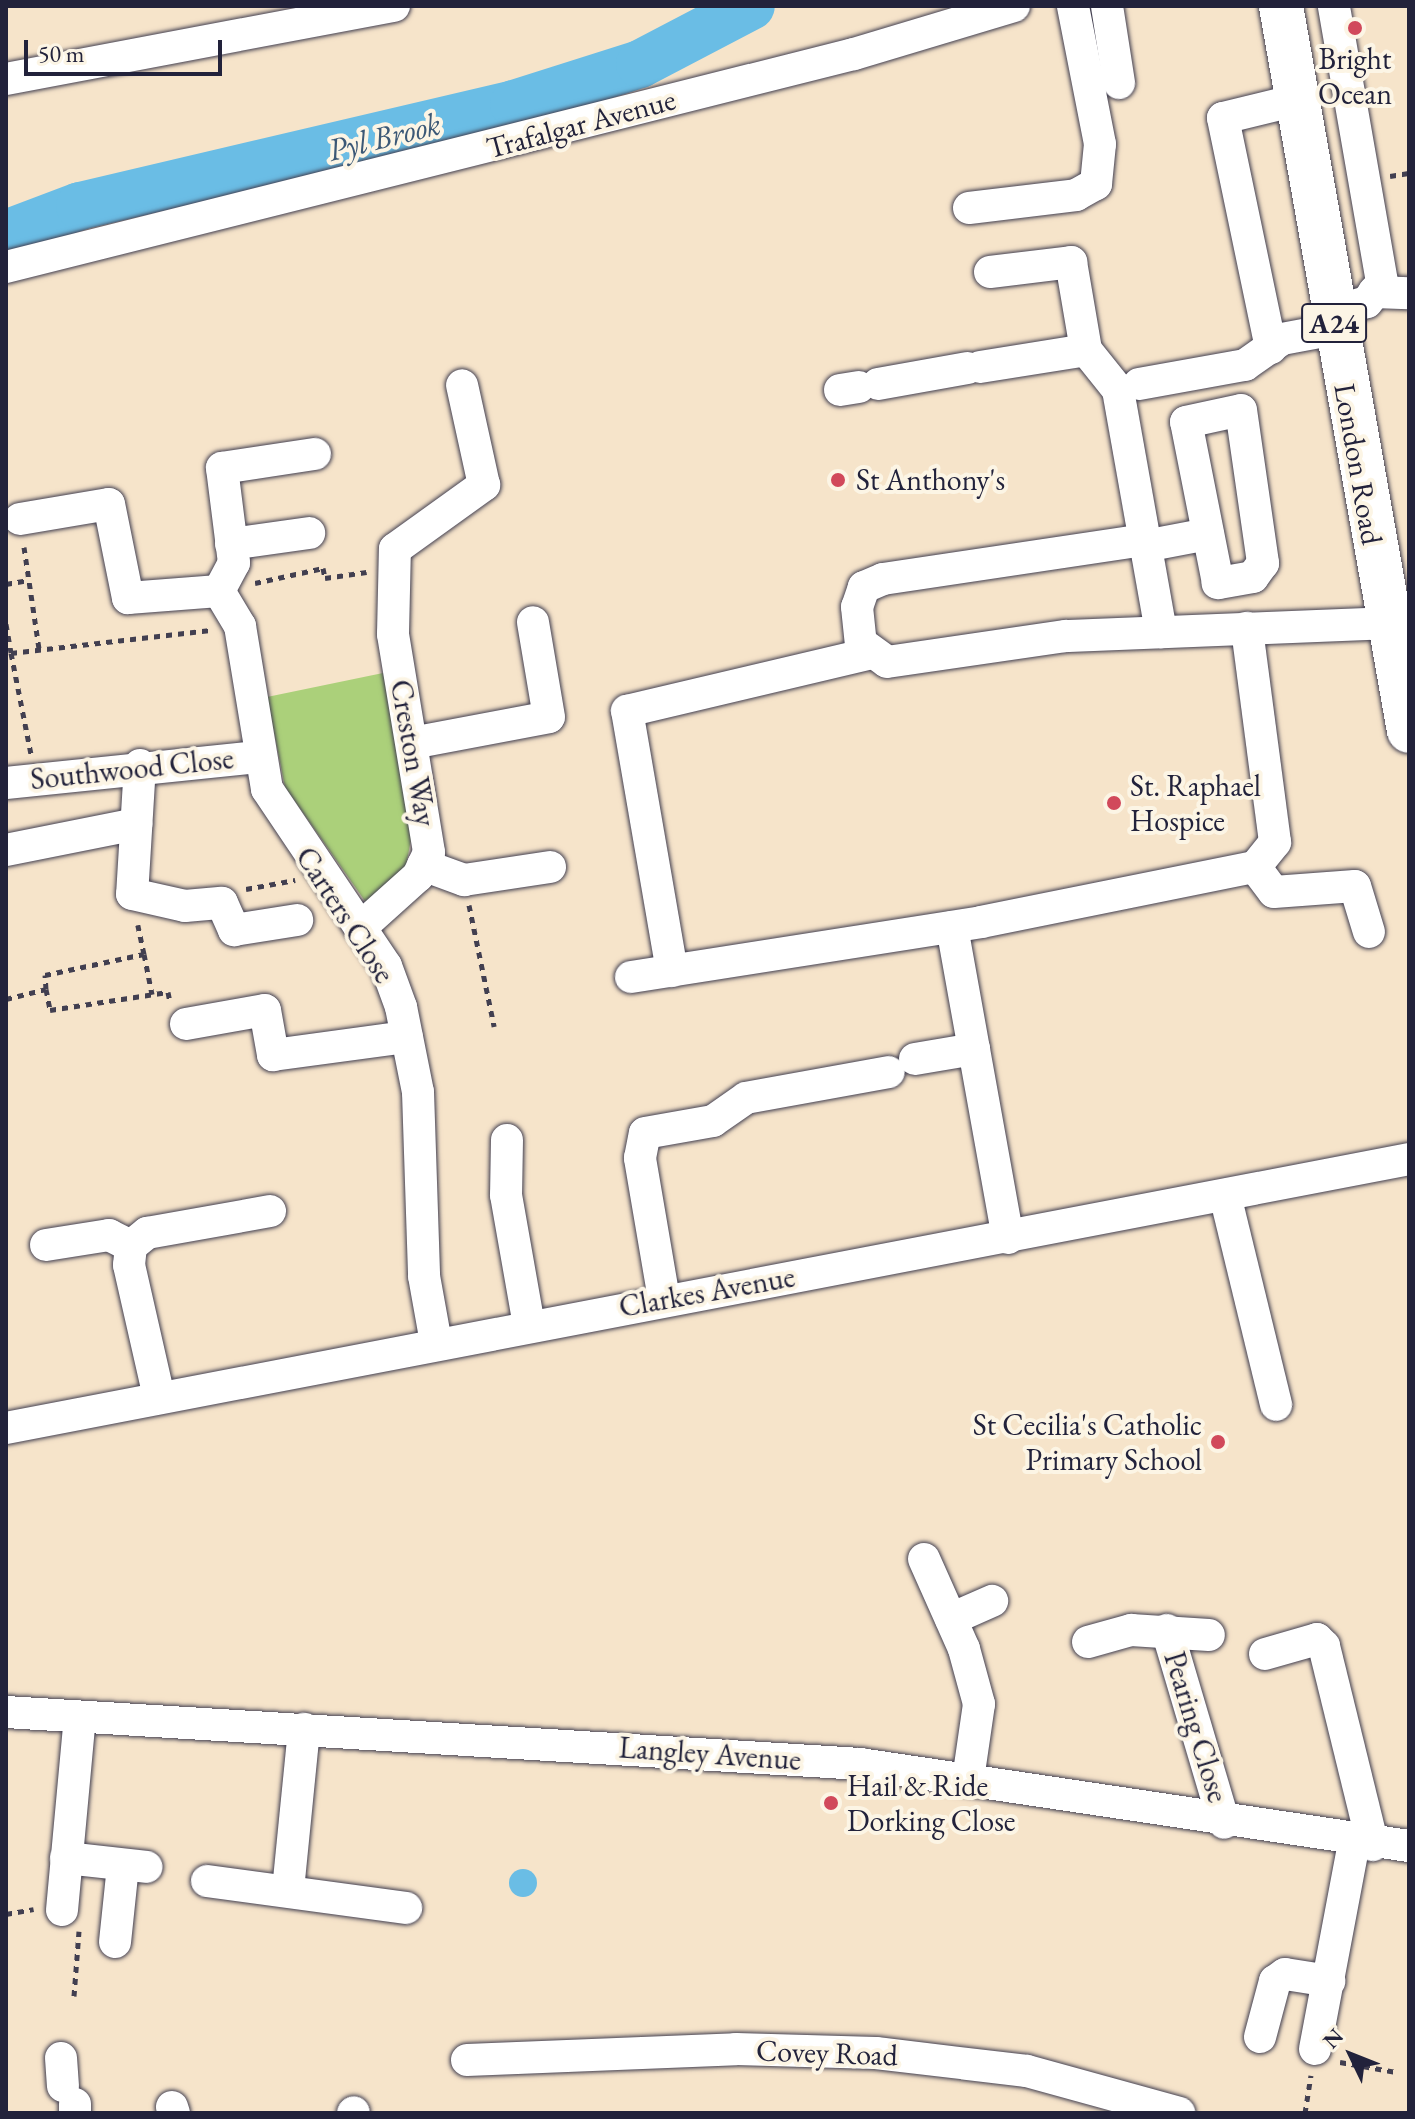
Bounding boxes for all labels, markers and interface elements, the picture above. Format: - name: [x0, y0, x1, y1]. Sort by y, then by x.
- marker: Bright Ocean: [1346, 19, 1364, 37]
- scale bar: [28, 24, 226, 74]
- text: 50 m: [38, 38, 85, 69]
- place label: Bright Ocean: [1318, 41, 1392, 112]
- street label: Trafalgar Avenue: [483, 81, 679, 167]
- water label: Pyl Brook: [323, 104, 445, 170]
- road number: A24: [1300, 299, 1368, 347]
- street label: London Road: [1326, 381, 1390, 547]
- place label: St Anthony's: [856, 462, 1005, 498]
- marker: St Anthony's: [827, 469, 849, 491]
- street label: Creston Way: [382, 677, 444, 829]
- street label: Southwood Close: [29, 740, 235, 798]
- place label: St. Raphael Hospice: [1130, 768, 1261, 838]
- marker: St. Raphael Hospice: [1105, 794, 1123, 812]
- street label: Carters Close: [288, 840, 402, 990]
- street label: Clarkes Avenue: [616, 1259, 798, 1325]
- place label: St Cecilia's Catholic Primary School: [973, 1407, 1202, 1478]
- marker: St Cecilia's Catholic Primary School: [1209, 1433, 1227, 1451]
- street label: Pearing Close: [1156, 1647, 1236, 1807]
- street label: Langley Avenue: [618, 1730, 802, 1778]
- place label: Hail & Ride Dorking Close: [847, 1768, 1016, 1838]
- marker: Hail & Ride Dorking Close: [822, 1794, 840, 1812]
- north arrow: [1311, 2015, 1391, 2095]
- text: N: [1316, 2022, 1350, 2055]
- street label: Covey Road: [756, 2033, 898, 2073]

